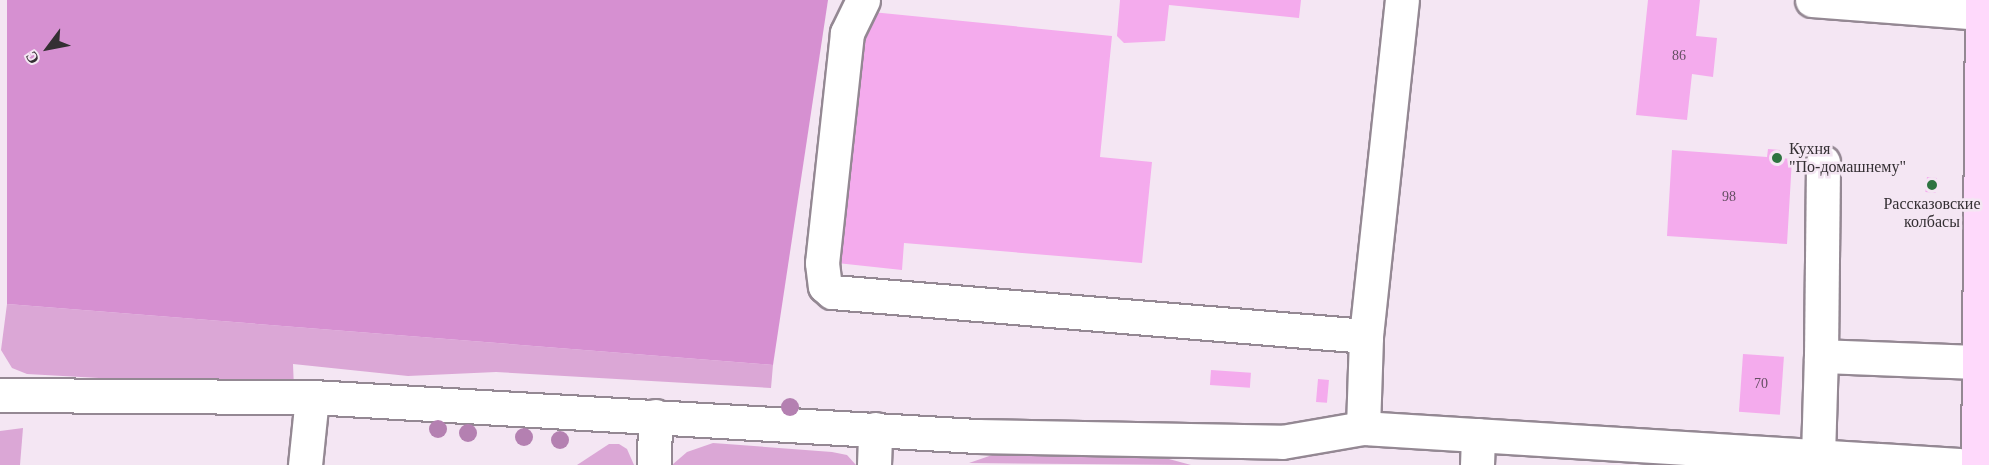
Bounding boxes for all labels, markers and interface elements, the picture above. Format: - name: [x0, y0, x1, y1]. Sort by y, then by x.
- north arrow: [18, 18, 78, 78]
- text: С: [22, 48, 43, 67]
- house number: 86: [1672, 48, 1686, 64]
- place label: Кухня "По-домашнему": [1789, 139, 1906, 177]
- marker: Кухня "По-домашнему": [1770, 151, 1784, 165]
- marker: Рассказовские колбасы: [1925, 178, 1939, 192]
- house number: 98: [1722, 189, 1736, 205]
- place label: Рассказовские колбасы: [1883, 194, 1981, 232]
- house number: 70: [1754, 376, 1768, 392]

